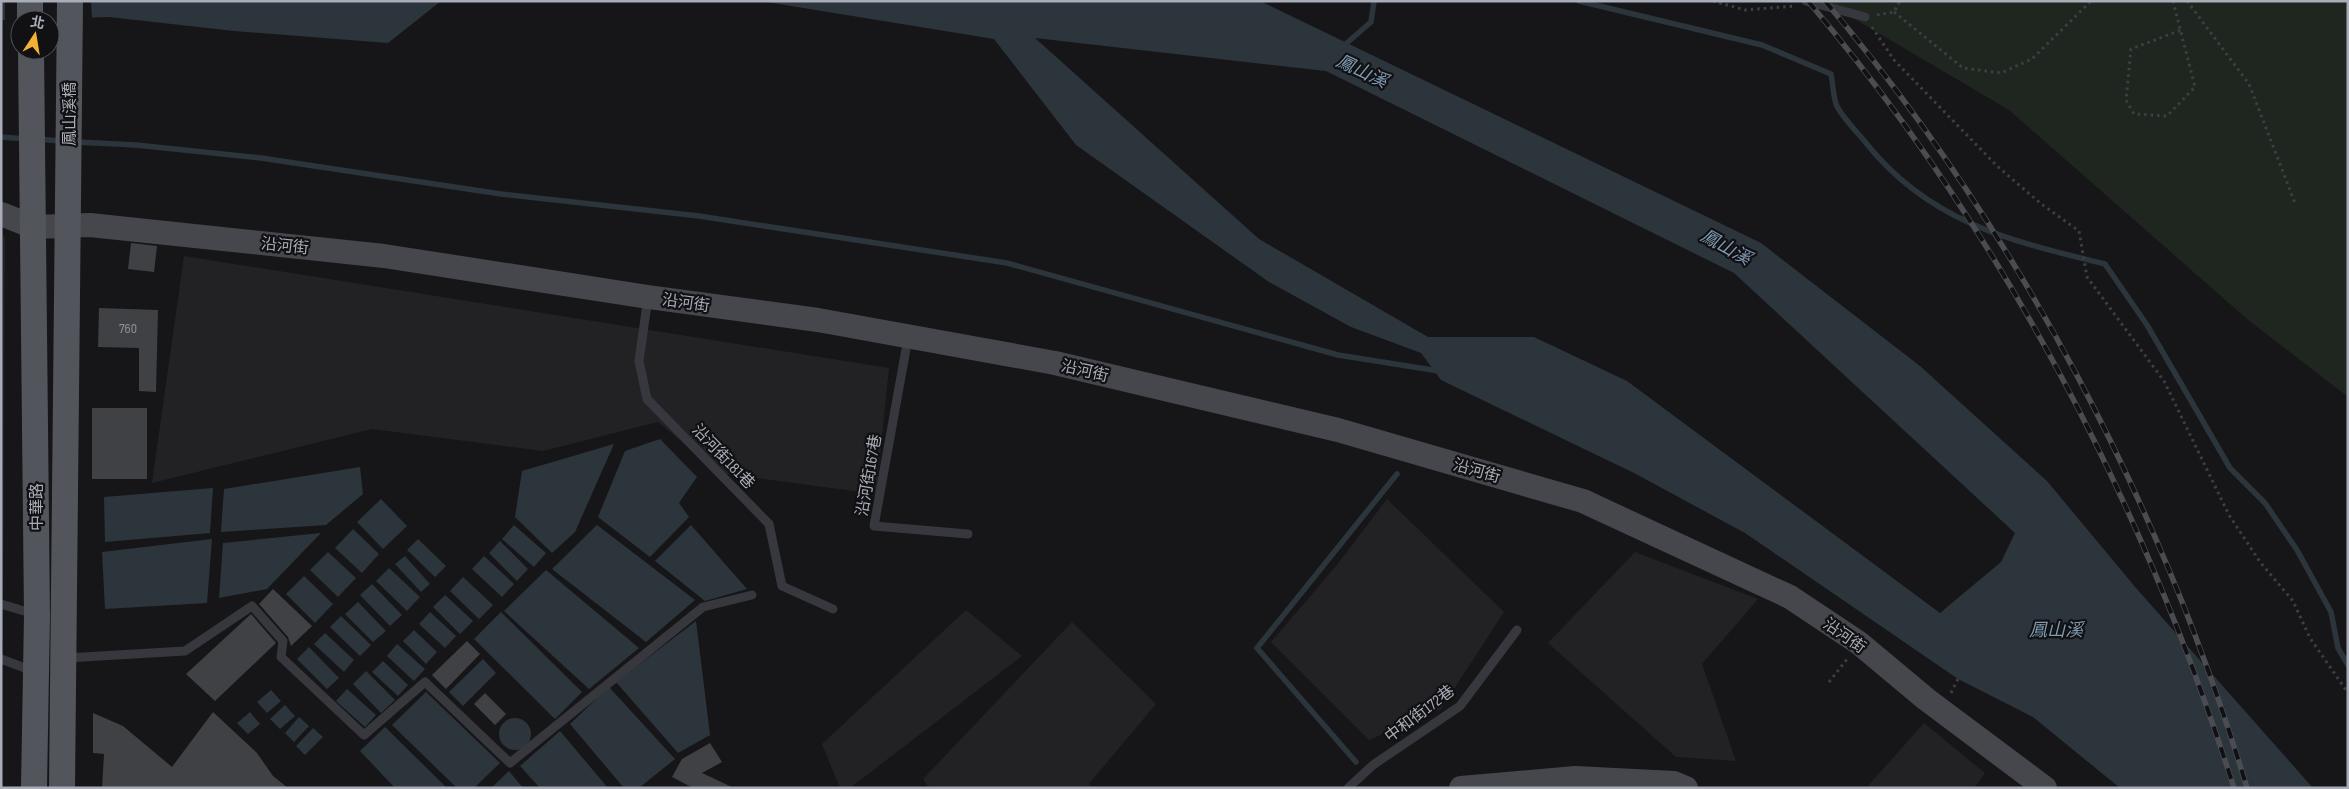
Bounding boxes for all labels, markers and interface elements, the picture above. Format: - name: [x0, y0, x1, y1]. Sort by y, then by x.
- north arrow: [10, 10, 60, 60]
- text: 北: [29, 13, 46, 33]
- water label: 鳳山溪: [1333, 51, 1393, 94]
- street label: 鳳山溪橋: [61, 82, 80, 146]
- water label: 鳳山溪: [1697, 225, 1757, 271]
- street label: 沿河街: [260, 235, 310, 258]
- street label: 沿河街: [661, 291, 711, 316]
- house number: 760: [119, 320, 137, 337]
- street label: 沿河街: [1059, 357, 1110, 386]
- street label: 沿河街181巷: [688, 421, 758, 493]
- street label: 沿河街167巷: [853, 433, 886, 518]
- street label: 沿河街: [1451, 456, 1502, 487]
- street label: 中華路: [28, 483, 47, 531]
- street label: 沿河街: [1819, 615, 1869, 658]
- water label: 鳳山溪: [2029, 620, 2086, 641]
- street label: 中和街172巷: [1381, 682, 1459, 747]

